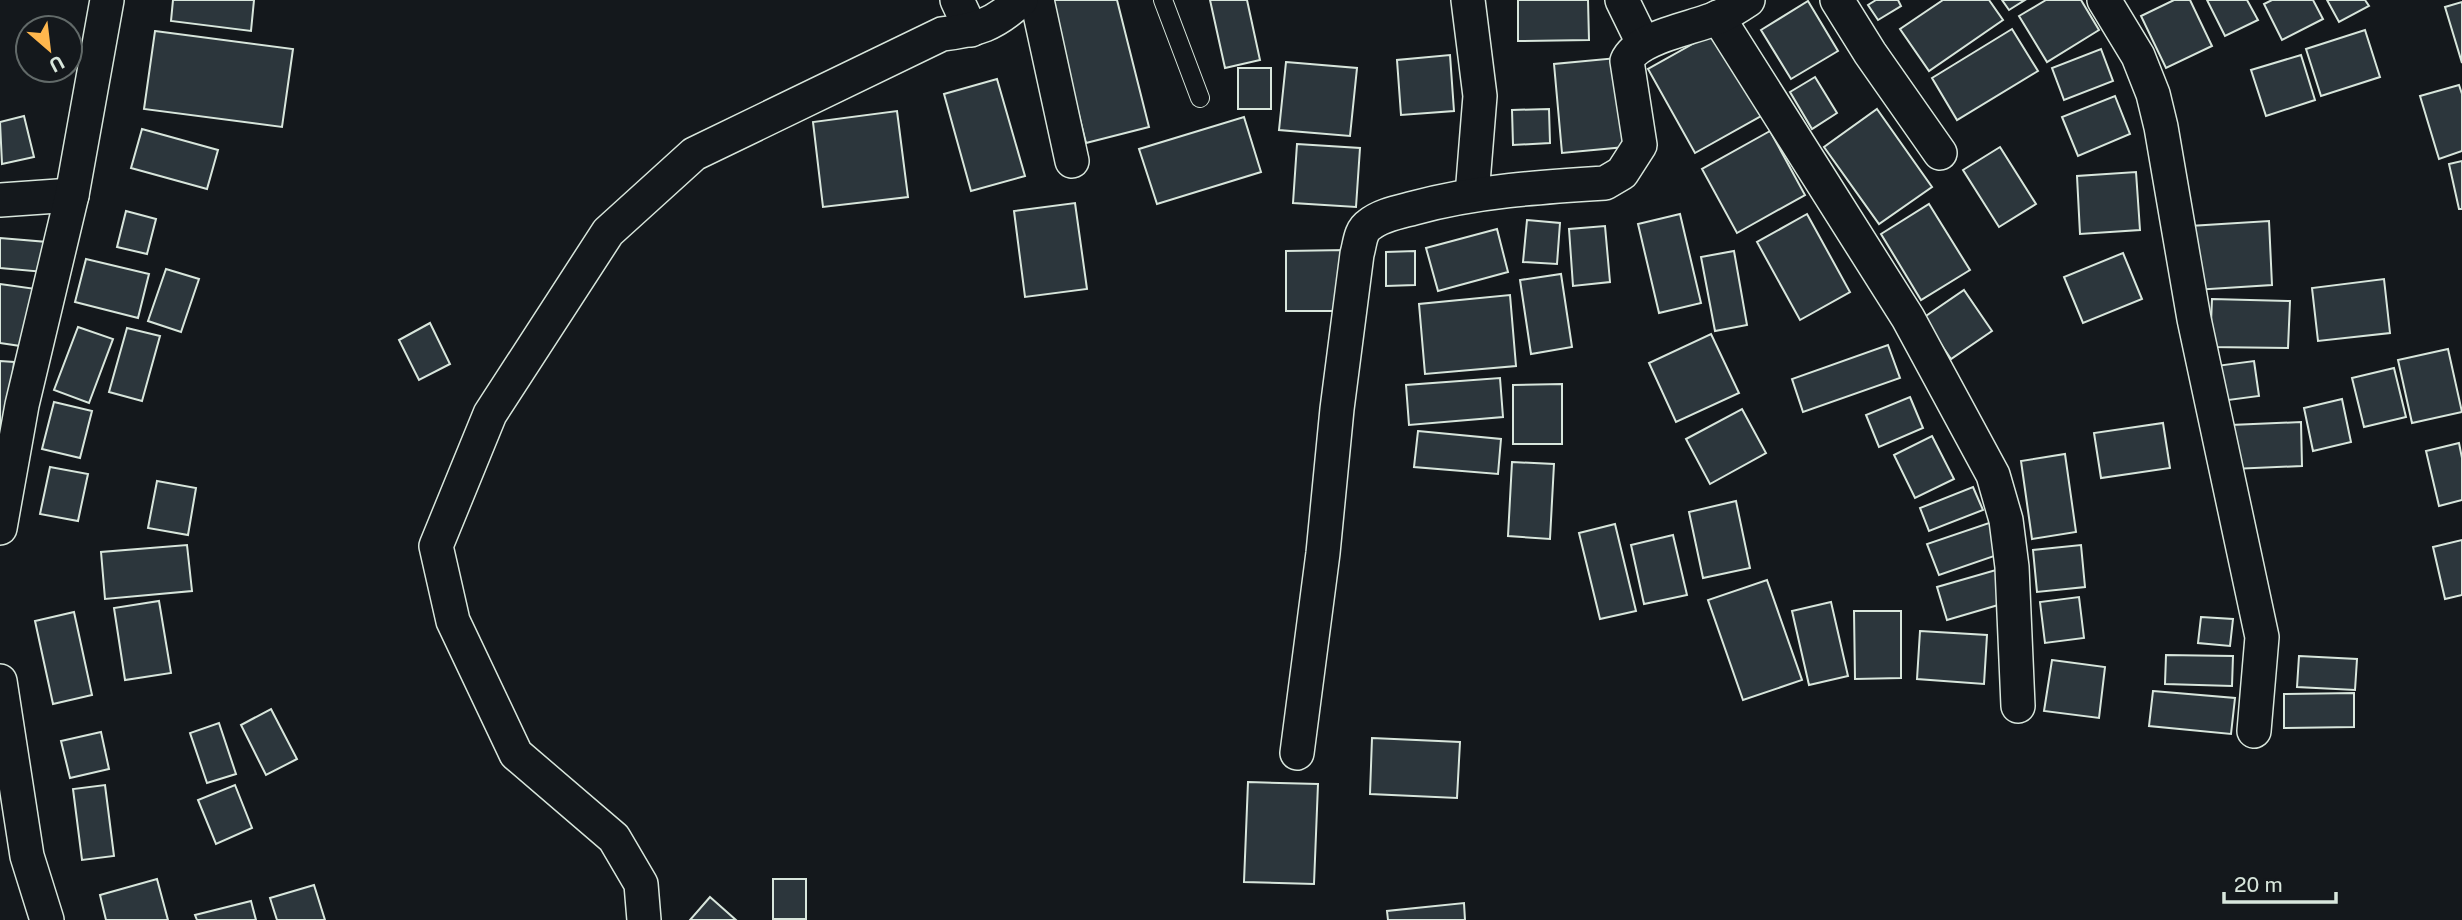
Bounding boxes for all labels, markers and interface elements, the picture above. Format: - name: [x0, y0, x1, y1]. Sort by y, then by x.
- north arrow: [14, 14, 84, 84]
- text: U: [46, 51, 68, 77]
- scale bar: [2224, 860, 2336, 904]
- text: 20 m: [2234, 872, 2283, 897]

